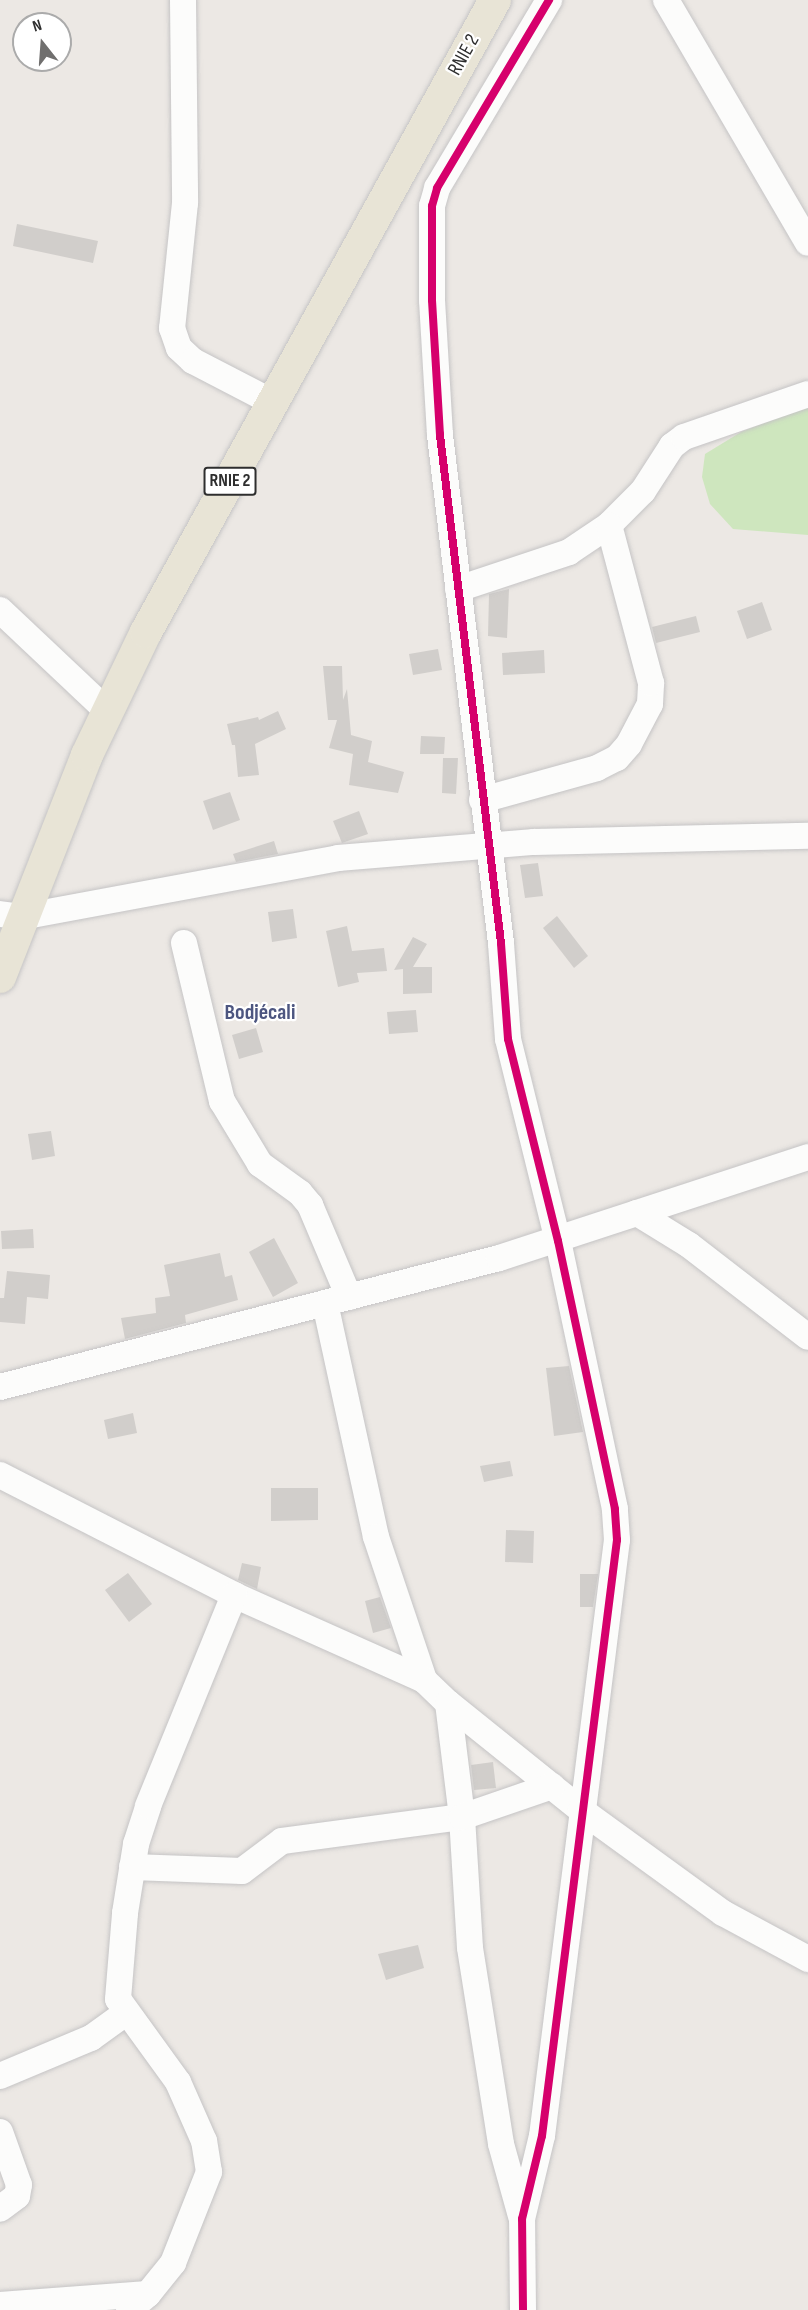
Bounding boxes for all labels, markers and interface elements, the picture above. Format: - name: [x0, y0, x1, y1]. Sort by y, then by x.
- north arrow: [12, 12, 72, 72]
- text: N: [30, 16, 44, 37]
- street label: RNIE 2: [443, 30, 485, 80]
- road number: RNIE 2: [203, 466, 257, 496]
- district label: Bodjécali: [225, 1000, 295, 1026]

